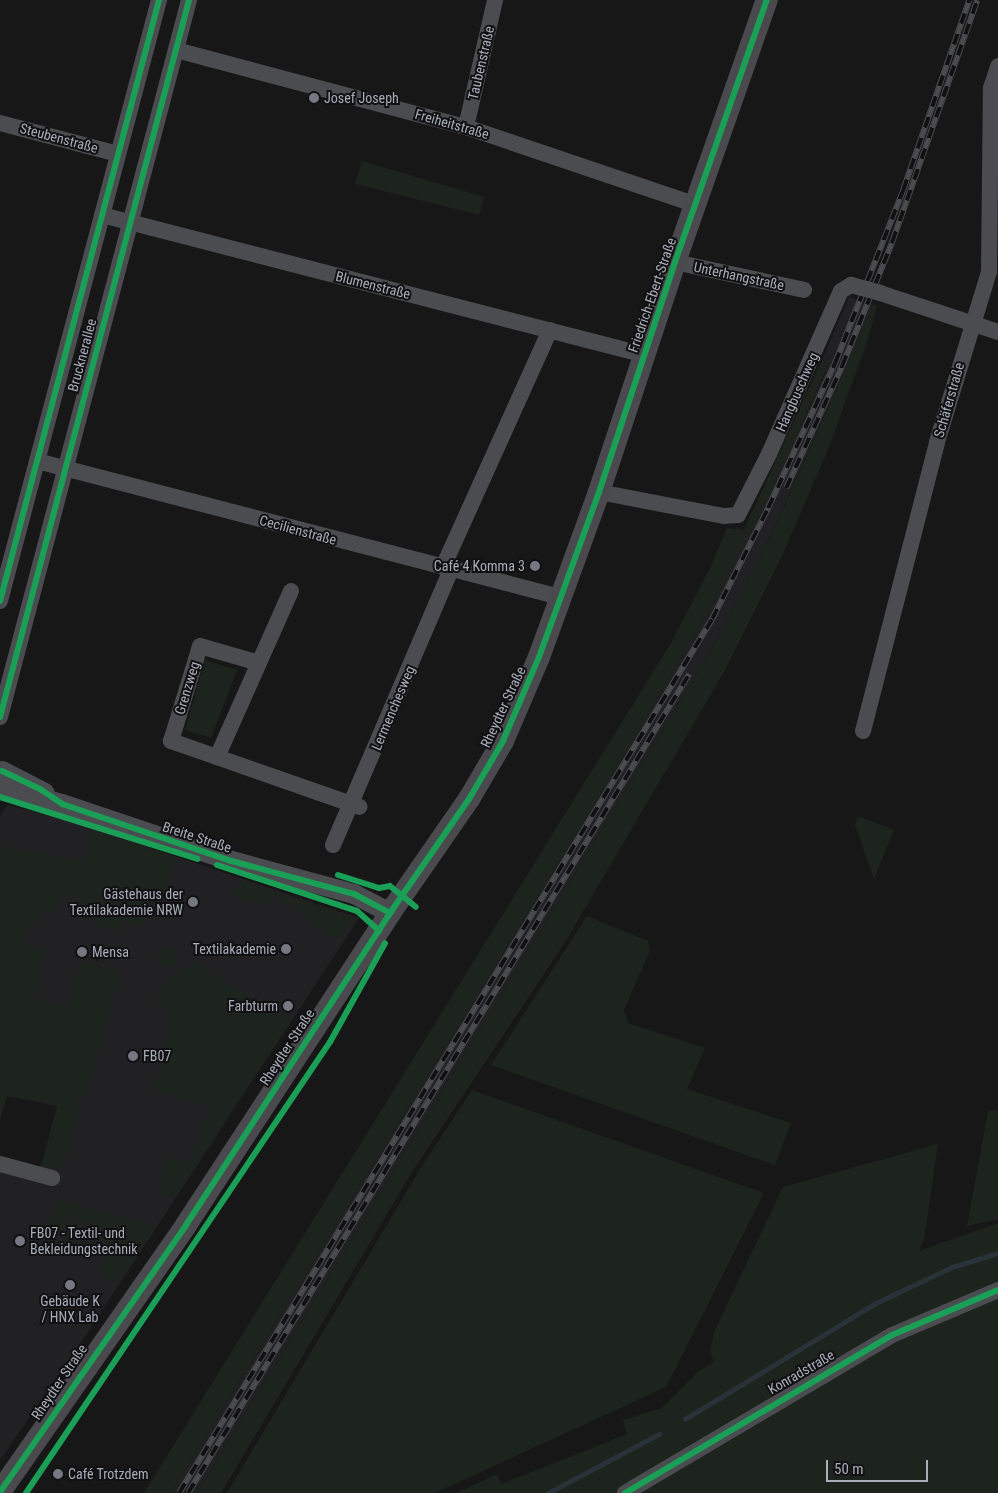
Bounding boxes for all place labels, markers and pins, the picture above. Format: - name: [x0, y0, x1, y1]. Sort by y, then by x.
- place label: Josef Joseph: [324, 90, 399, 106]
- marker: Josef Joseph: [308, 92, 320, 104]
- place label: Café 4 Komma 3: [434, 558, 525, 574]
- marker: Café 4 Komma 3: [529, 560, 541, 572]
- place label: Gästehaus der Textilakademie NRW: [70, 886, 183, 919]
- marker: Gästehaus der Textilakademie NRW: [187, 896, 199, 908]
- place label: Textilakademie: [193, 941, 276, 957]
- marker: Textilakademie: [280, 943, 292, 955]
- place label: Mensa: [92, 944, 129, 960]
- marker: Mensa: [76, 946, 88, 958]
- place label: Farbturm: [228, 998, 278, 1014]
- marker: Farbturm: [282, 1000, 294, 1012]
- place label: FB07: [143, 1048, 171, 1064]
- marker: FB07: [127, 1050, 139, 1062]
- place label: FB07 - Textil- und Bekleidungstechnik: [30, 1225, 138, 1258]
- marker: FB07 - Textil- und Bekleidungstechnik: [14, 1235, 26, 1247]
- marker: Gebäude K / HNX Lab: [64, 1279, 76, 1291]
- place label: Gebäude K / HNX Lab: [40, 1293, 100, 1325]
- place label: Café Trotzdem: [68, 1466, 149, 1482]
- marker: Café Trotzdem: [52, 1468, 64, 1480]

